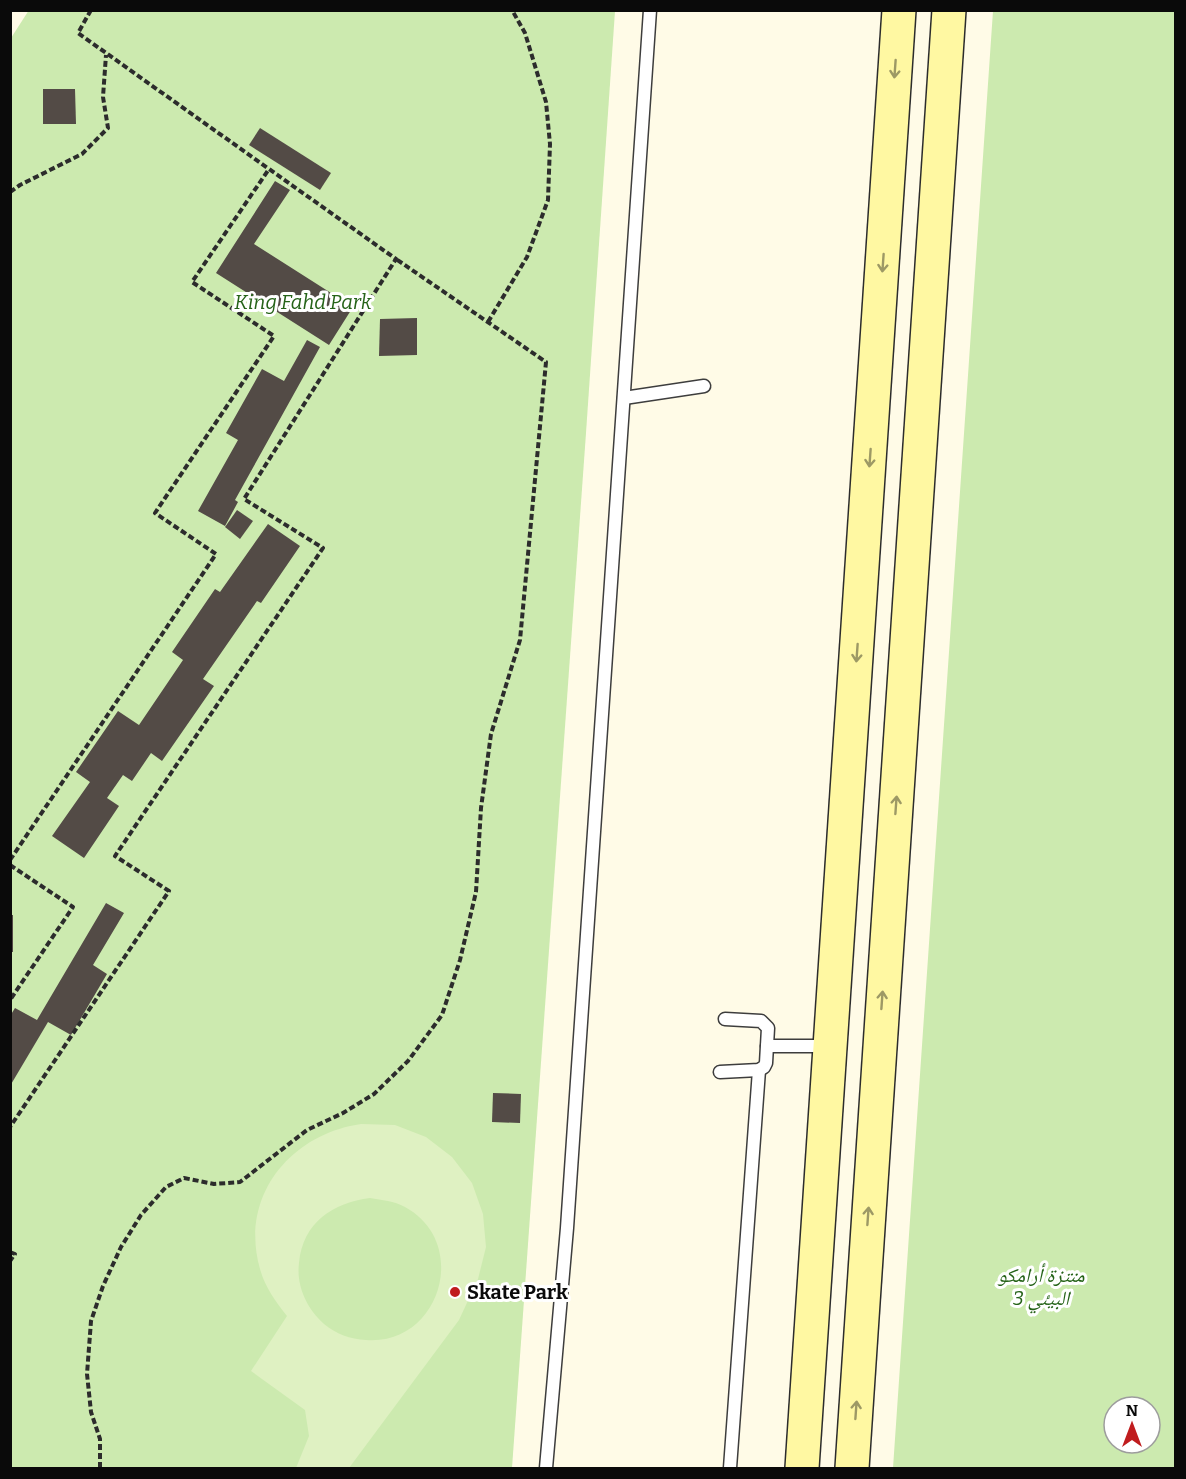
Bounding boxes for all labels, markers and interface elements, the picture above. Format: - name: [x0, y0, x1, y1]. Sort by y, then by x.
- one-way arrow: [890, 58, 901, 78]
- one-way arrow: [877, 253, 888, 273]
- park label: King Fahd Park: [234, 290, 372, 314]
- one-way arrow: [864, 448, 875, 468]
- one-way arrow: [851, 642, 862, 662]
- one-way arrow: [891, 796, 902, 816]
- one-way arrow: [877, 991, 888, 1010]
- one-way arrow: [863, 1206, 874, 1226]
- park label: منتزة أرامكو البيئي 3: [996, 1263, 1085, 1314]
- place label: Skate Park: [467, 1280, 568, 1304]
- marker: Skate Park: [448, 1285, 462, 1299]
- north arrow: [1102, 1395, 1162, 1455]
- one-way arrow: [851, 1401, 862, 1421]
- text: N: [1126, 1401, 1138, 1420]

